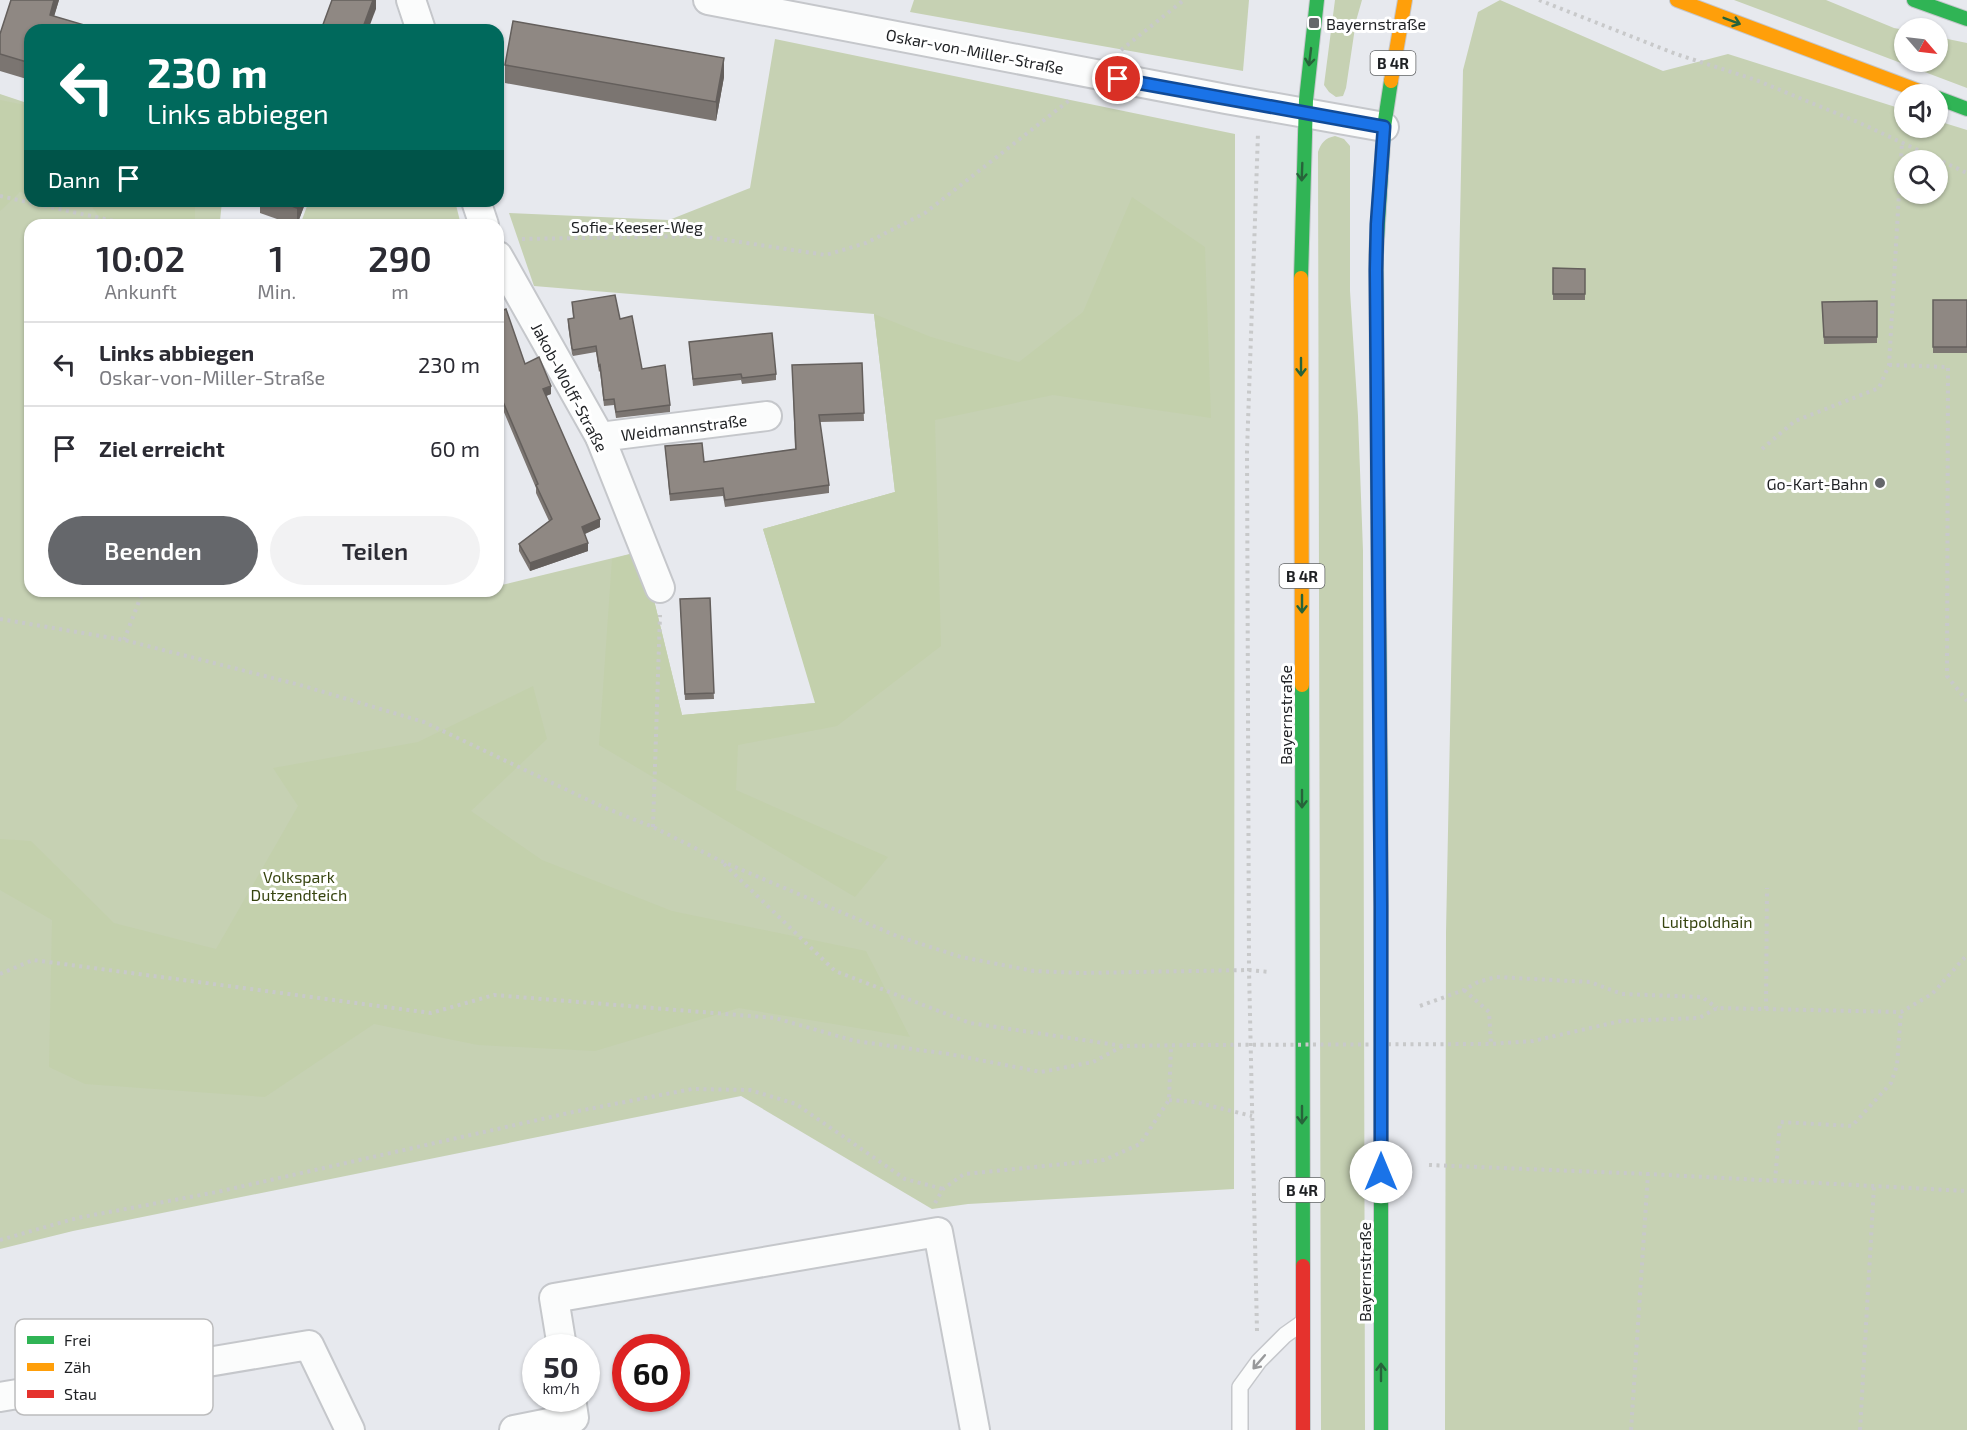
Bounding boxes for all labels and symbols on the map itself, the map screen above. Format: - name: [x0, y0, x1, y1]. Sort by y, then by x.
- place label: Bayernstraße: [1326, 14, 1426, 33]
- marker: Bayernstraße: [1307, 16, 1321, 30]
- one-way arrow: [1722, 16, 1741, 27]
- north arrow: [1894, 18, 1948, 72]
- street label: Oskar-von-Miller-Straße: [884, 24, 1066, 78]
- one-way arrow: [1304, 46, 1315, 66]
- road number: B 4R: [1370, 51, 1416, 75]
- pin: [1092, 53, 1143, 104]
- one-way arrow: [1297, 162, 1308, 182]
- street label: Sofie-Keeser-Weg: [571, 217, 703, 236]
- street label: Jakob-Wolff-Straße: [528, 319, 612, 455]
- one-way arrow: [1295, 357, 1307, 377]
- street label: Weidmannstraße: [620, 410, 748, 444]
- place label: Go-Kart-Bahn: [1766, 474, 1868, 493]
- marker: Go-Kart-Bahn: [1873, 476, 1887, 490]
- road number: B 4R: [1280, 564, 1324, 588]
- one-way arrow: [1296, 594, 1308, 614]
- street label: Bayernstraße: [1276, 665, 1295, 765]
- one-way arrow: [1296, 789, 1308, 809]
- park label: Volkspark Dutzendteich: [251, 867, 347, 904]
- park label: Luitpoldhain: [1661, 912, 1753, 931]
- one-way arrow: [1296, 1104, 1308, 1124]
- position arrow: [1349, 1140, 1413, 1204]
- road number: B 4R: [1280, 1178, 1324, 1202]
- street label: Bayernstraße: [1355, 1222, 1374, 1322]
- legend: [15, 1319, 213, 1415]
- text: Frei: [64, 1330, 91, 1349]
- speed limit sign: 60: [612, 1334, 690, 1412]
- one-way arrow: [1252, 1354, 1266, 1369]
- text: Zäh: [64, 1357, 91, 1376]
- one-way arrow: [1375, 1362, 1387, 1382]
- text: Stau: [64, 1384, 97, 1403]

